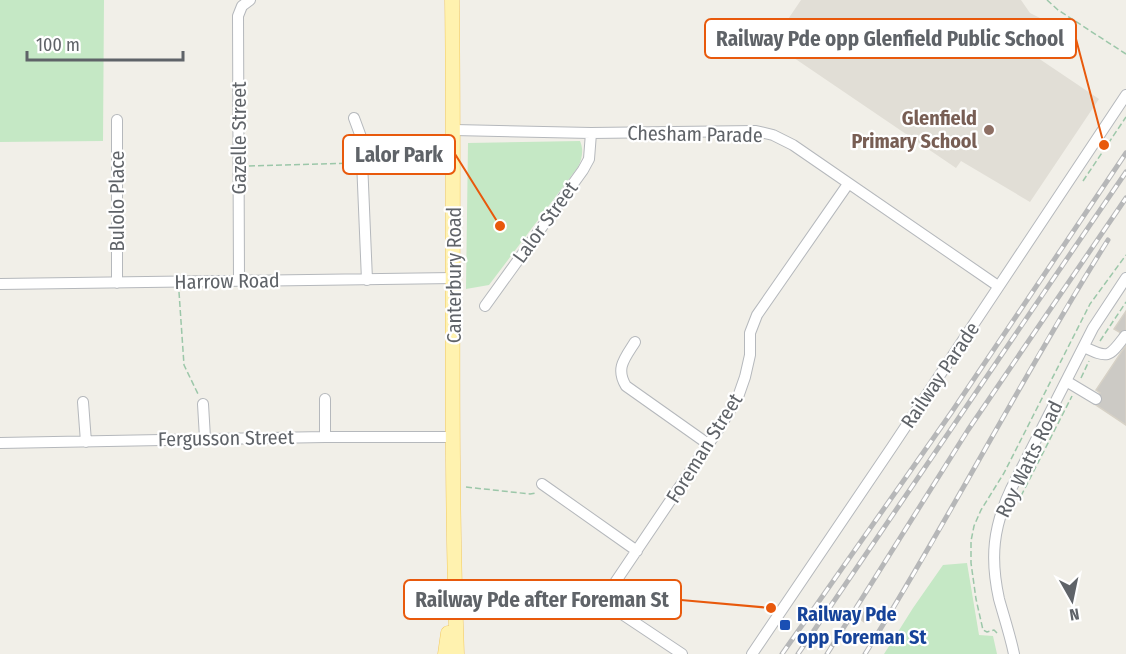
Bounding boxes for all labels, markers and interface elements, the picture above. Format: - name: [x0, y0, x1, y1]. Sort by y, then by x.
- callout: Railway Pde opp Glenfield Public School: [705, 19, 1076, 58]
- scale bar: [27, 24, 183, 62]
- text: Railway Pde opp Glenfield Public School: [716, 26, 1064, 52]
- text: 100 m: [36, 34, 80, 56]
- street label: Gazelle Street: [227, 81, 251, 195]
- place label: Glenfield Primary School: [851, 106, 978, 153]
- street label: Chesham Parade: [627, 121, 763, 147]
- marker: Glenfield Primary School: [982, 123, 996, 137]
- callout: Lalor Park: [343, 135, 455, 174]
- text: Lalor Park: [355, 142, 443, 168]
- street label: Bulolo Place: [105, 151, 129, 251]
- street label: Lalor Street: [507, 176, 583, 267]
- street label: Canterbury Road: [442, 207, 466, 343]
- street label: Harrow Road: [174, 268, 280, 294]
- street label: Railway Parade: [896, 317, 984, 433]
- street label: Foreman Street: [661, 388, 747, 507]
- street label: Roy Watts Road: [990, 397, 1068, 521]
- street label: Fergusson Street: [158, 425, 295, 451]
- north arrow: [1042, 570, 1102, 630]
- callout: Railway Pde after Foreman St: [404, 580, 681, 619]
- text: Railway Pde after Foreman St: [415, 587, 669, 613]
- place label: Railway Pde opp Foreman St: [797, 602, 927, 649]
- text: N: [1068, 604, 1080, 624]
- marker: Railway Pde opp Foreman St: [778, 618, 792, 632]

